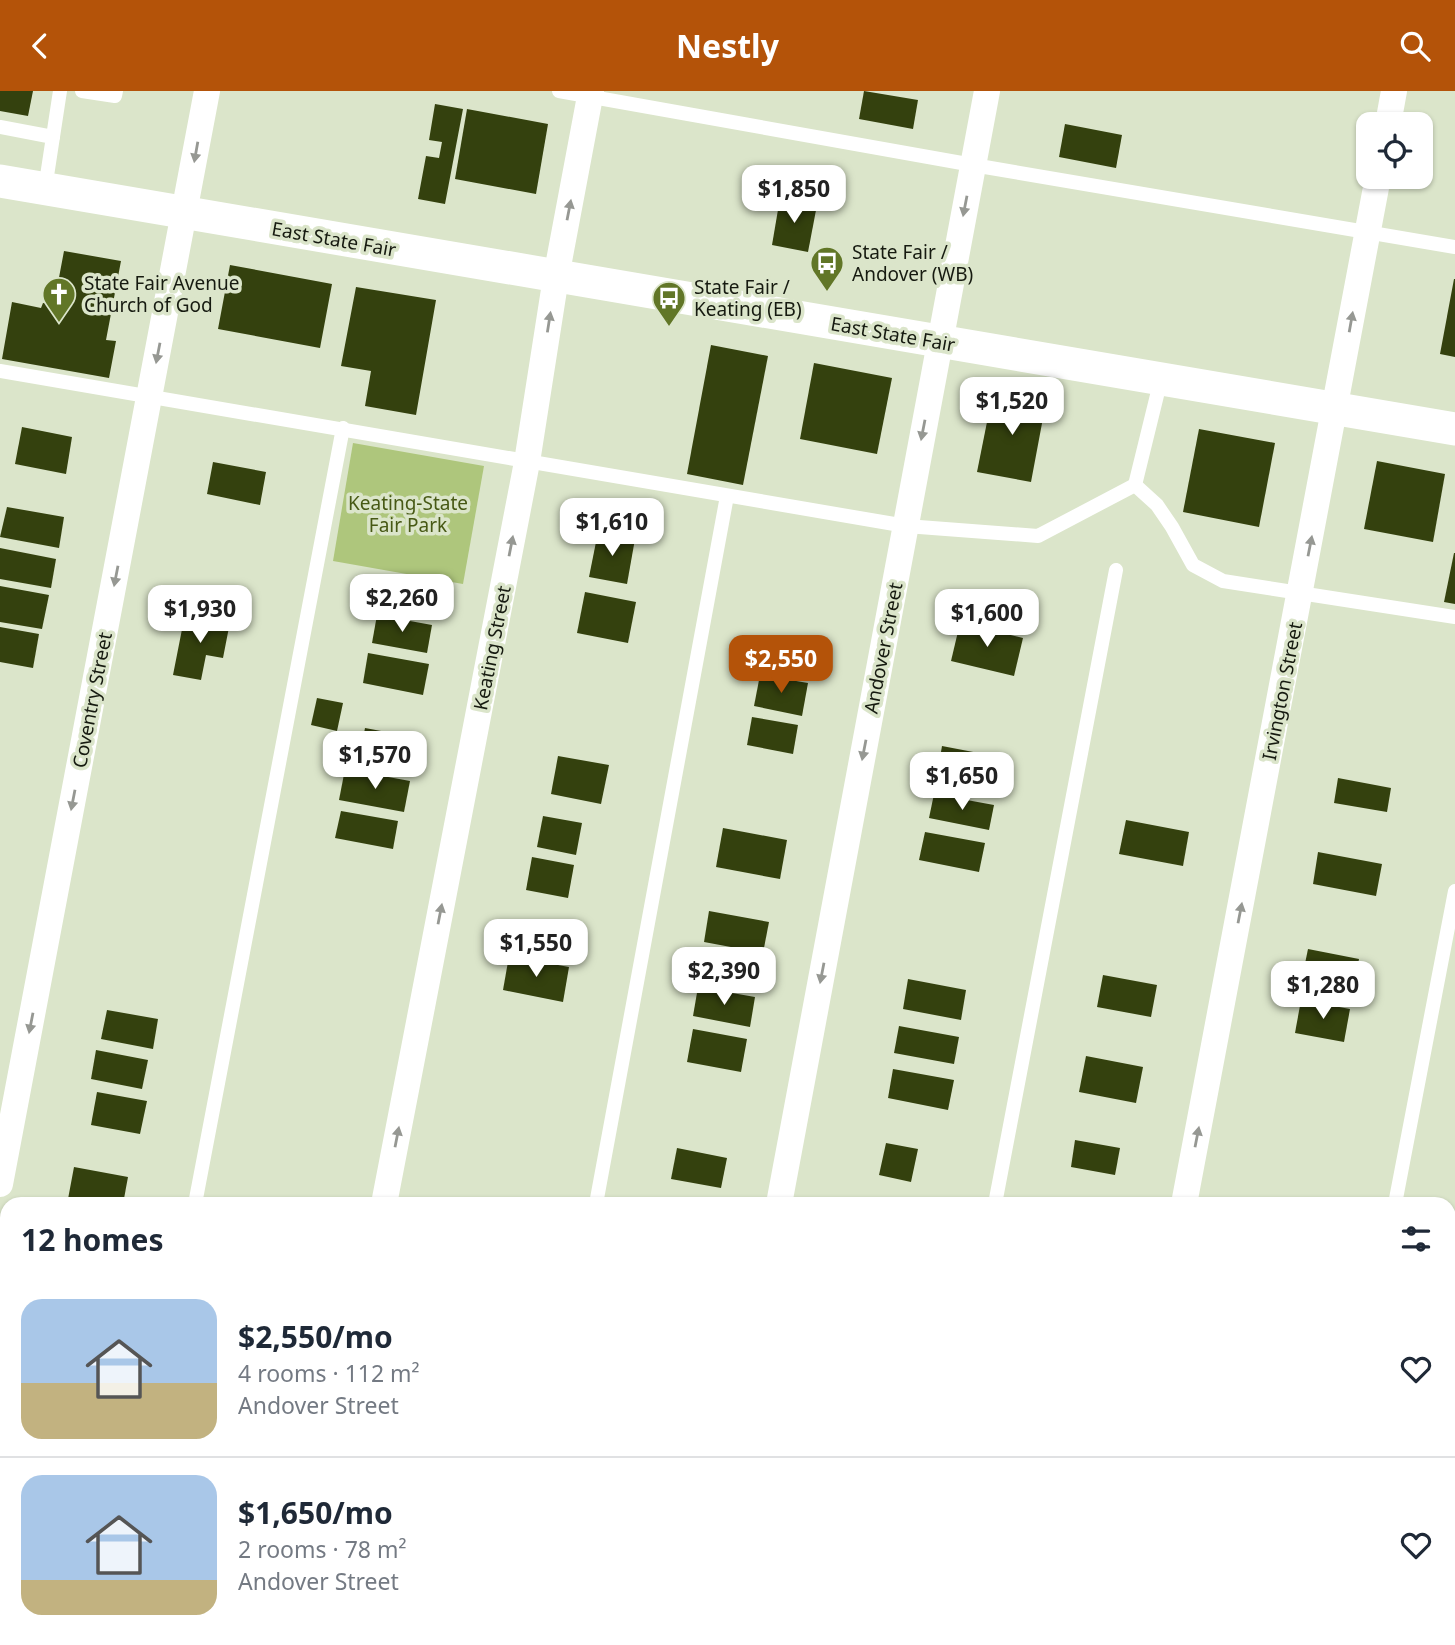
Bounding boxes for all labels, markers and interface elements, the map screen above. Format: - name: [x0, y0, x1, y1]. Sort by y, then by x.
- text: Nestly: [676, 24, 779, 67]
- icon: back: [21, 27, 59, 65]
- icon: search: [1396, 27, 1434, 65]
- map controls: [1356, 112, 1433, 189]
- button: locate: [1356, 112, 1433, 189]
- one-way arrow: [190, 141, 201, 163]
- pin: $1,850: [737, 165, 851, 225]
- text: $1,850: [758, 172, 830, 204]
- one-way arrow: [960, 195, 971, 217]
- one-way arrow: [564, 199, 575, 221]
- street label: East State Fair: [270, 215, 398, 263]
- place label: State Fair / Andover (WB): [852, 239, 973, 287]
- bus stop icon: State Fair / Andover (WB): [808, 244, 846, 293]
- place label: State Fair Avenue Church of God: [84, 270, 239, 318]
- place label: State Fair / Keating (EB): [694, 274, 802, 322]
- church icon: State Fair Avenue Church of God: [40, 275, 78, 324]
- bus stop icon: State Fair / Keating (EB): [650, 279, 688, 328]
- one-way arrow: [544, 310, 555, 332]
- street label: East State Fair: [829, 310, 957, 358]
- one-way arrow: [1346, 311, 1357, 333]
- one-way arrow: [152, 342, 163, 364]
- pin: $1,520: [955, 377, 1069, 437]
- text: $1,520: [976, 384, 1048, 416]
- one-way arrow: [918, 419, 929, 441]
- park label: Keating-State Fair Park: [348, 490, 468, 538]
- pin: $1,610: [555, 498, 669, 558]
- text: $1,610: [576, 505, 648, 537]
- one-way arrow: [506, 535, 517, 557]
- one-way arrow: [1304, 535, 1315, 557]
- one-way arrow: [110, 565, 121, 587]
- pin: $2,260: [345, 575, 459, 634]
- street label: Andover Street: [858, 580, 908, 716]
- text: $2,260: [366, 581, 438, 613]
- street label: Keating Street: [467, 583, 517, 712]
- pin: $1,930: [143, 585, 257, 645]
- pin: $1,600: [930, 589, 1044, 649]
- text: $1,930: [164, 592, 236, 624]
- text: $1,600: [951, 596, 1023, 628]
- street label: Irvington Street: [1256, 619, 1308, 762]
- street label: Coventry Street: [66, 630, 118, 770]
- pin: $2,550: [724, 635, 838, 695]
- text: $2,550: [745, 642, 817, 674]
- pin: $1,570: [318, 731, 432, 791]
- text: $1,570: [339, 738, 411, 770]
- one-way arrow: [858, 739, 869, 761]
- pin: $1,650: [905, 753, 1019, 812]
- text: $1,650: [926, 759, 998, 791]
- one-way arrow: [67, 789, 78, 811]
- one-way arrow: [1234, 902, 1245, 924]
- one-way arrow: [435, 903, 446, 925]
- pin: $1,550: [479, 919, 593, 979]
- text: $1,550: [500, 926, 572, 958]
- pin: $2,390: [667, 947, 781, 1007]
- text: $2,390: [688, 954, 760, 986]
- pin: $1,280: [1266, 961, 1380, 1021]
- one-way arrow: [816, 962, 827, 984]
- text: $1,280: [1287, 968, 1359, 1000]
- one-way arrow: [25, 1012, 36, 1034]
- one-way arrow: [392, 1126, 403, 1148]
- one-way arrow: [1192, 1126, 1203, 1148]
- text: 12 homes: [21, 1219, 164, 1260]
- icon: filters: [1397, 1220, 1435, 1258]
- text: $2,550/mo: [238, 1316, 393, 1357]
- icon: home: [77, 1327, 161, 1411]
- icon: heart: [1397, 1350, 1435, 1388]
- text: 4 rooms · 112 m²: [238, 1357, 420, 1389]
- text: Andover Street: [238, 1389, 399, 1421]
- text: $1,650/mo: [238, 1492, 393, 1533]
- icon: home: [77, 1503, 161, 1587]
- icon: heart: [1397, 1526, 1435, 1564]
- text: 2 rooms · 78 m²: [238, 1533, 407, 1565]
- text: Andover Street: [238, 1565, 399, 1597]

